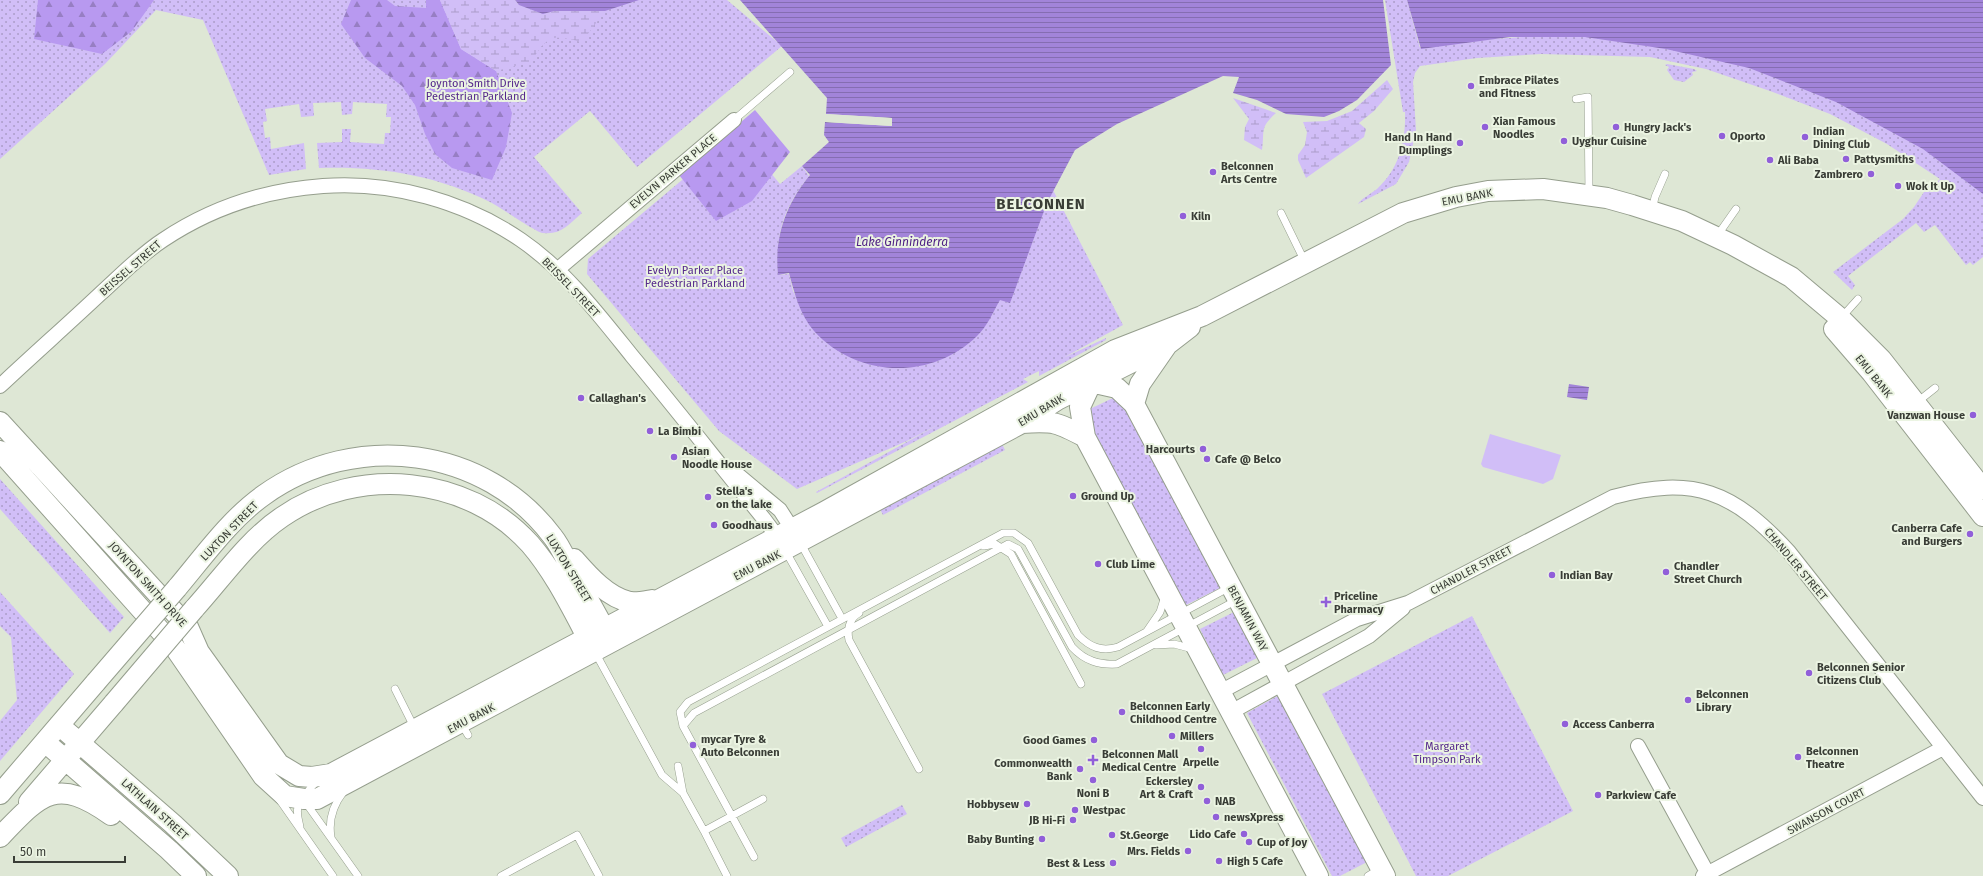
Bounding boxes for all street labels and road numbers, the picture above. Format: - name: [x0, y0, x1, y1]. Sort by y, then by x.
- street label: EVELYN PARKER PLACE: [627, 131, 720, 212]
- street label: EMU BANK: [1441, 186, 1494, 209]
- street label: BEISSEL STREET: [97, 238, 164, 299]
- street label: BEISSEL STREET: [539, 255, 602, 320]
- street label: EMU BANK: [1852, 352, 1895, 401]
- street label: EMU BANK: [1016, 391, 1067, 429]
- street label: LUXTON STREET: [198, 499, 261, 564]
- street label: CHANDLER STREET: [1761, 525, 1830, 604]
- street label: LUXTON STREET: [543, 532, 594, 605]
- street label: JOYNTON SMITH DRIVE: [106, 539, 189, 630]
- street label: CHANDLER STREET: [1428, 543, 1515, 598]
- street label: EMU BANK: [731, 547, 784, 583]
- street label: BENJAMIN WAY: [1225, 583, 1270, 653]
- street label: EMU BANK: [445, 700, 498, 736]
- street label: LATHLAIN STREET: [119, 776, 191, 843]
- street label: SWANSON COURT: [1785, 785, 1867, 837]

